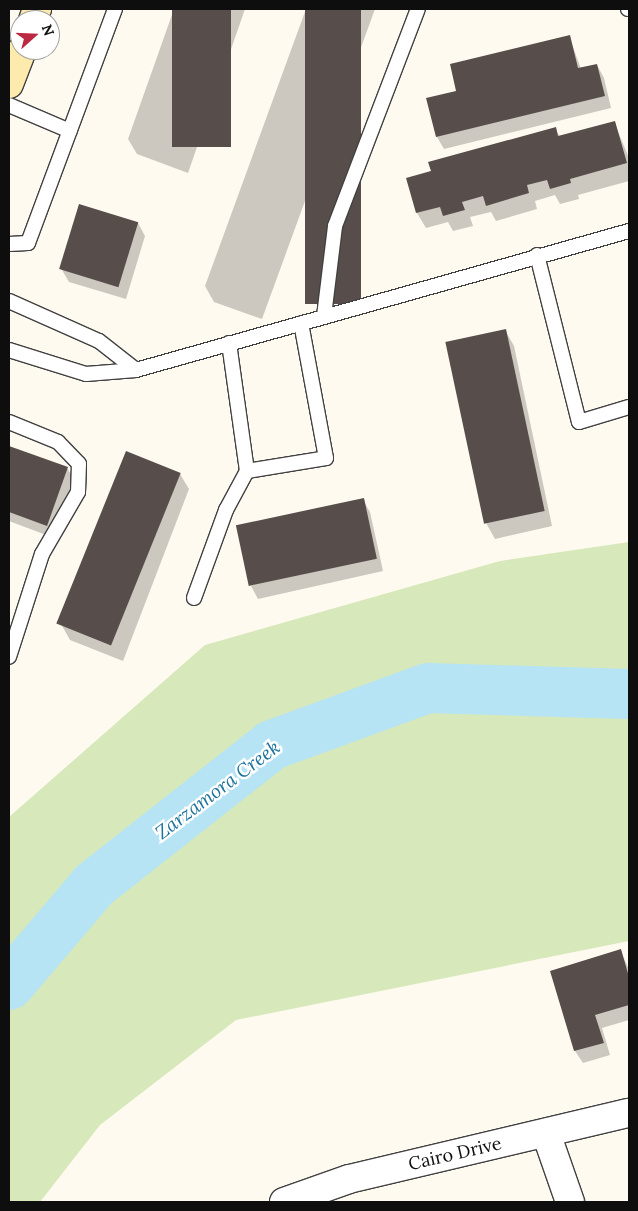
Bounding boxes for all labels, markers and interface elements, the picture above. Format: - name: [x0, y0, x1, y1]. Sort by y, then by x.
- north arrow: [10, 10, 60, 60]
- text: N: [38, 22, 58, 38]
- water label: Zarzamora Creek: [151, 736, 285, 844]
- street label: Cairo Drive: [406, 1133, 504, 1175]

